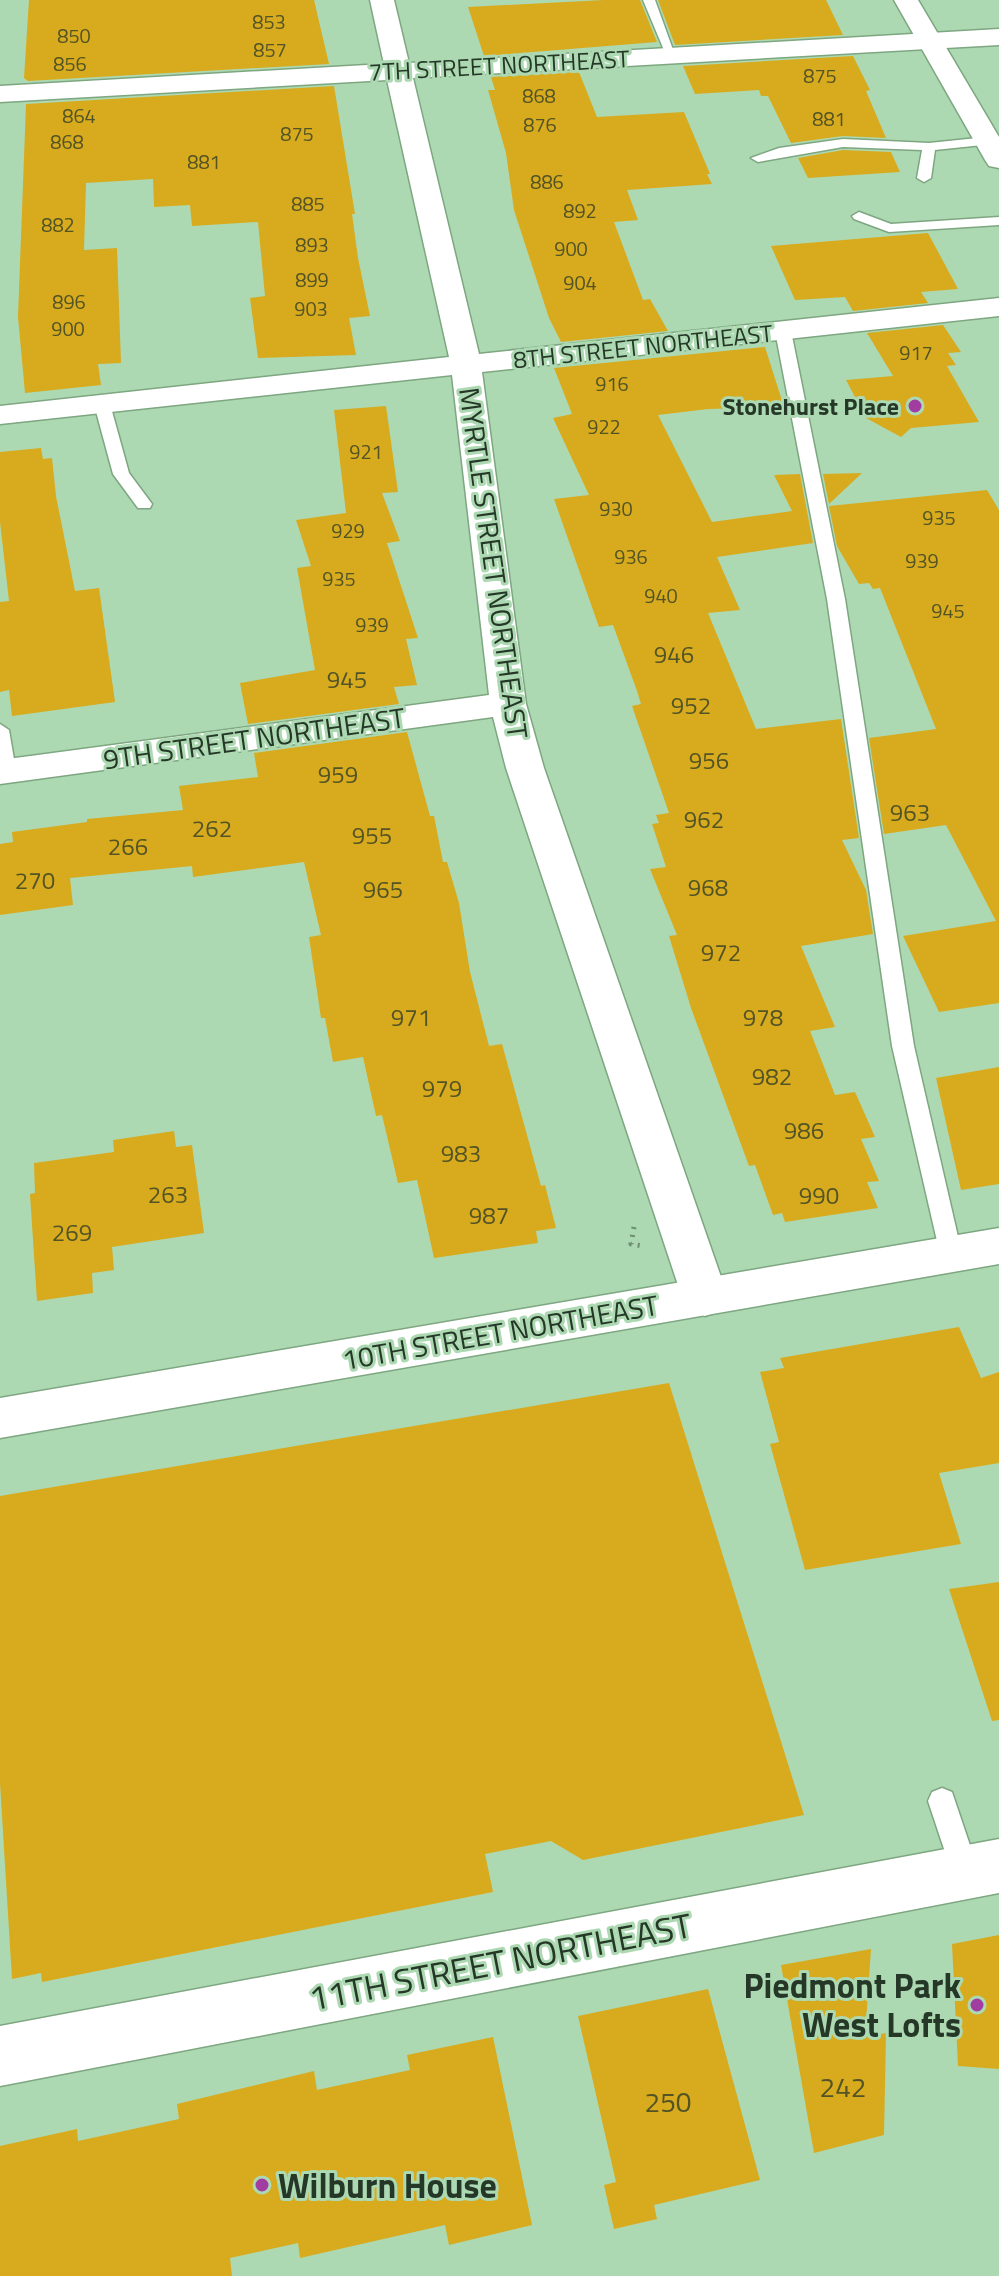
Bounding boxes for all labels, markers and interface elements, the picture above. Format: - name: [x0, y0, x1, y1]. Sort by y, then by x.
- house number: 853: [252, 6, 286, 37]
- house number: 850: [57, 20, 91, 51]
- house number: 857: [253, 34, 287, 65]
- street label: 7TH STREET NORTHEAST: [368, 40, 631, 90]
- house number: 856: [53, 48, 87, 79]
- house number: 875: [803, 60, 837, 91]
- house number: 868: [522, 80, 556, 111]
- house number: 864: [62, 100, 96, 131]
- house number: 881: [812, 103, 846, 134]
- house number: 876: [523, 109, 557, 140]
- house number: 875: [280, 118, 314, 149]
- house number: 868: [50, 126, 84, 157]
- house number: 881: [187, 146, 221, 177]
- house number: 886: [530, 166, 564, 197]
- house number: 885: [291, 188, 325, 219]
- house number: 892: [563, 195, 597, 226]
- house number: 882: [41, 209, 75, 240]
- house number: 893: [295, 229, 329, 260]
- house number: 900: [554, 233, 588, 264]
- house number: 899: [295, 264, 329, 295]
- house number: 904: [563, 267, 597, 298]
- house number: 896: [52, 286, 86, 317]
- house number: 903: [294, 293, 328, 324]
- house number: 900: [51, 313, 85, 344]
- street label: 8TH STREET NORTHEAST: [511, 314, 775, 378]
- house number: 917: [899, 337, 933, 368]
- house number: 916: [595, 368, 629, 399]
- street label: MYRTLE STREET NORTHEAST: [448, 385, 540, 742]
- place label: Stonehurst Place: [723, 388, 899, 424]
- marker: Stonehurst Place: [906, 397, 924, 415]
- house number: 922: [587, 411, 621, 442]
- house number: 921: [349, 436, 383, 467]
- house number: 930: [599, 493, 633, 524]
- house number: 935: [922, 502, 956, 533]
- house number: 929: [331, 515, 365, 546]
- house number: 936: [614, 541, 648, 572]
- house number: 939: [905, 545, 939, 576]
- house number: 935: [322, 563, 356, 594]
- house number: 940: [644, 580, 678, 611]
- house number: 945: [931, 595, 965, 626]
- house number: 939: [355, 609, 389, 640]
- house number: 946: [654, 636, 694, 672]
- house number: 945: [327, 661, 367, 697]
- house number: 952: [671, 687, 711, 723]
- street label: 9TH STREET NORTHEAST: [100, 695, 408, 780]
- house number: 956: [689, 742, 729, 778]
- house number: 959: [318, 756, 358, 792]
- house number: 963: [890, 794, 930, 830]
- house number: 962: [684, 801, 724, 837]
- house number: 262: [192, 810, 232, 846]
- house number: 955: [352, 817, 392, 853]
- house number: 266: [108, 828, 148, 864]
- house number: 270: [15, 862, 55, 898]
- house number: 968: [688, 869, 728, 905]
- house number: 965: [363, 871, 403, 907]
- house number: 972: [701, 934, 741, 970]
- house number: 971: [391, 999, 431, 1035]
- house number: 978: [743, 999, 783, 1035]
- house number: 982: [752, 1058, 792, 1094]
- house number: 979: [422, 1070, 462, 1106]
- house number: 986: [784, 1112, 824, 1148]
- house number: 983: [441, 1135, 481, 1171]
- house number: 263: [148, 1176, 188, 1212]
- house number: 990: [799, 1177, 839, 1213]
- house number: 987: [469, 1197, 509, 1233]
- house number: 269: [52, 1214, 92, 1250]
- street label: 10TH STREET NORTHEAST: [339, 1283, 662, 1381]
- street label: 11TH STREET NORTHEAST: [304, 1898, 696, 2024]
- place label: Piedmont Park West Lofts: [744, 1959, 961, 2050]
- marker: Piedmont Park West Lofts: [968, 1996, 986, 2014]
- house number: 242: [819, 2065, 867, 2108]
- house number: 250: [644, 2080, 692, 2123]
- place label: Wilburn House: [278, 2159, 497, 2211]
- marker: Wilburn House: [253, 2176, 271, 2194]

